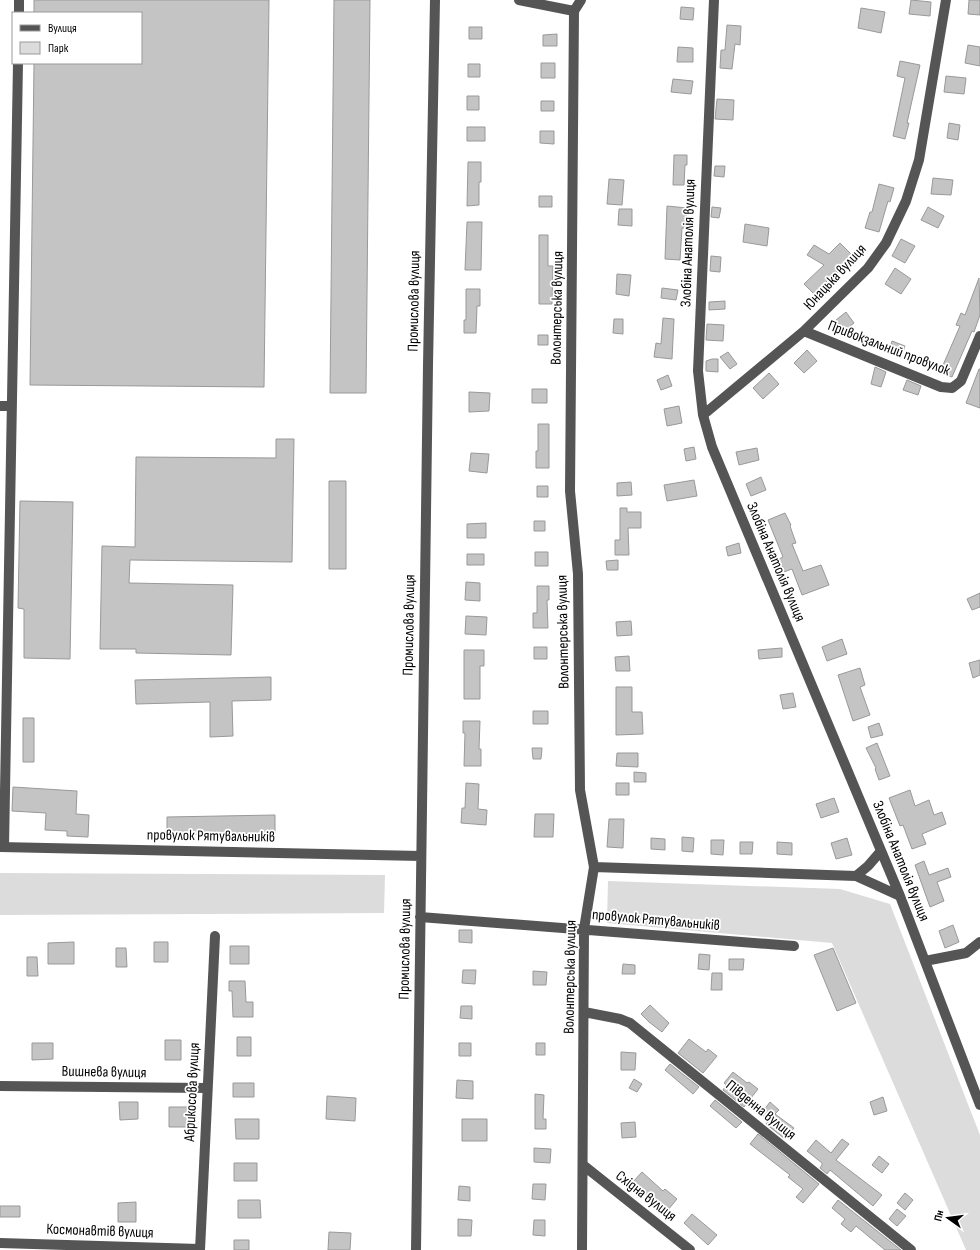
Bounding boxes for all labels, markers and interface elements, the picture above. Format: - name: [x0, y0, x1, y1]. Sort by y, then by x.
- legend: [12, 12, 142, 64]
- text: Вулиця: [48, 21, 77, 36]
- text: Парк: [48, 41, 69, 56]
- street label: Злобіна Анатолія вулиця: [676, 179, 700, 307]
- street label: Юнацька вулиця: [799, 240, 871, 314]
- street label: Промислова вулиця: [404, 250, 424, 352]
- street label: Волонтерська вулиця: [547, 251, 567, 365]
- street label: Привокзальний провулок: [825, 316, 953, 380]
- street label: Злобіна Анатолія вулиця: [742, 499, 810, 625]
- street label: Промислова вулиця: [399, 574, 419, 676]
- street label: Волонтерська вулиця: [553, 575, 573, 689]
- street label: Злобіна Анатолія вулиця: [868, 798, 934, 924]
- street label: провулок Рятувальників: [147, 825, 275, 847]
- street label: Промислова вулиця: [395, 898, 415, 1000]
- street label: провулок Рятувальників: [591, 905, 721, 935]
- street label: Волонтерська вулиця: [560, 920, 580, 1034]
- street label: Абрикосова вулиця: [180, 1042, 204, 1143]
- street label: Вишнева вулиця: [61, 1062, 147, 1082]
- street label: Південна вулиця: [722, 1076, 800, 1144]
- street label: Східна вулиця: [612, 1166, 680, 1226]
- north arrow: [928, 1198, 968, 1238]
- text: Пн: [931, 1209, 946, 1222]
- street label: Космонавтів вулиця: [46, 1220, 154, 1242]

